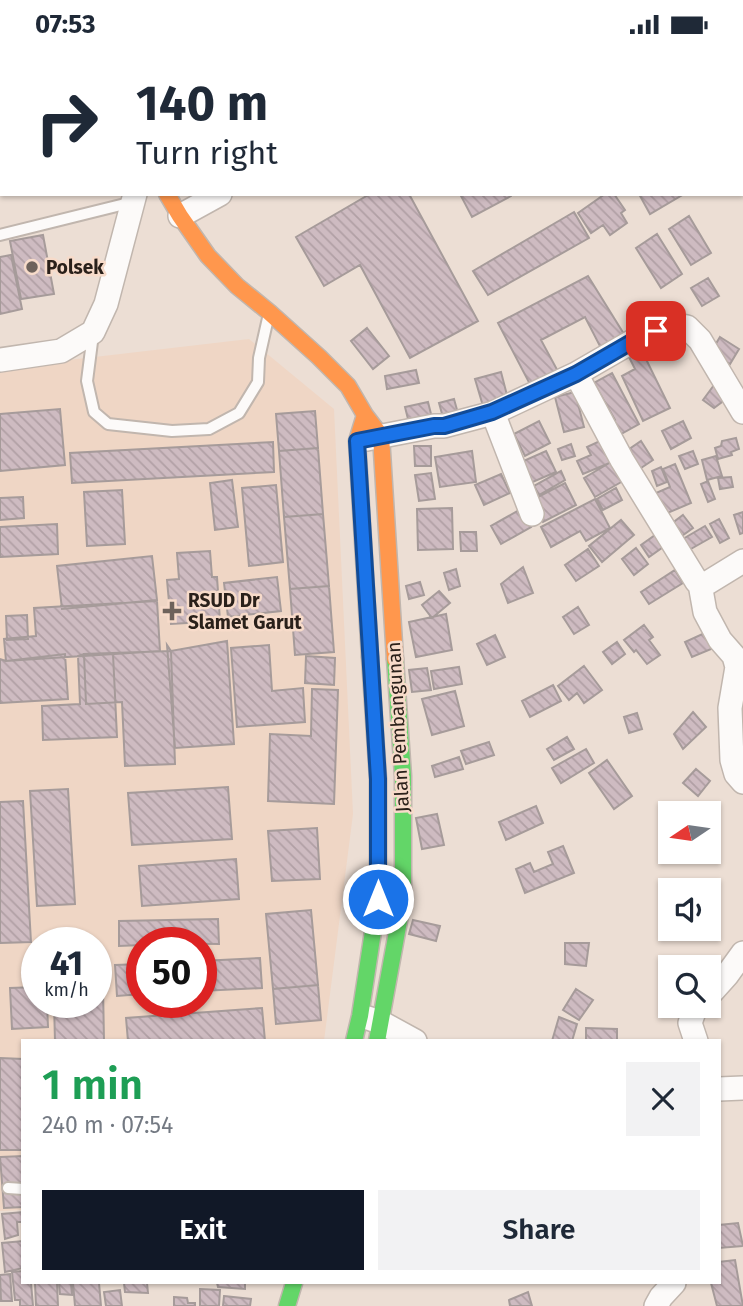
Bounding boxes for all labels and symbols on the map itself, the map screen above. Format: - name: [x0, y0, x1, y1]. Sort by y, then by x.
- place label: Polsek: [46, 256, 104, 279]
- marker: Polsek: [24, 259, 40, 275]
- pin: [626, 301, 686, 361]
- place label: RSUD Dr Slamet Garut: [188, 589, 302, 634]
- marker: RSUD Dr Slamet Garut: [162, 601, 182, 621]
- street label: Jalan Pembangunan: [382, 641, 414, 813]
- north arrow: [658, 801, 721, 865]
- position arrow: [341, 862, 415, 936]
- speed limit sign: 50: [126, 927, 217, 1018]

